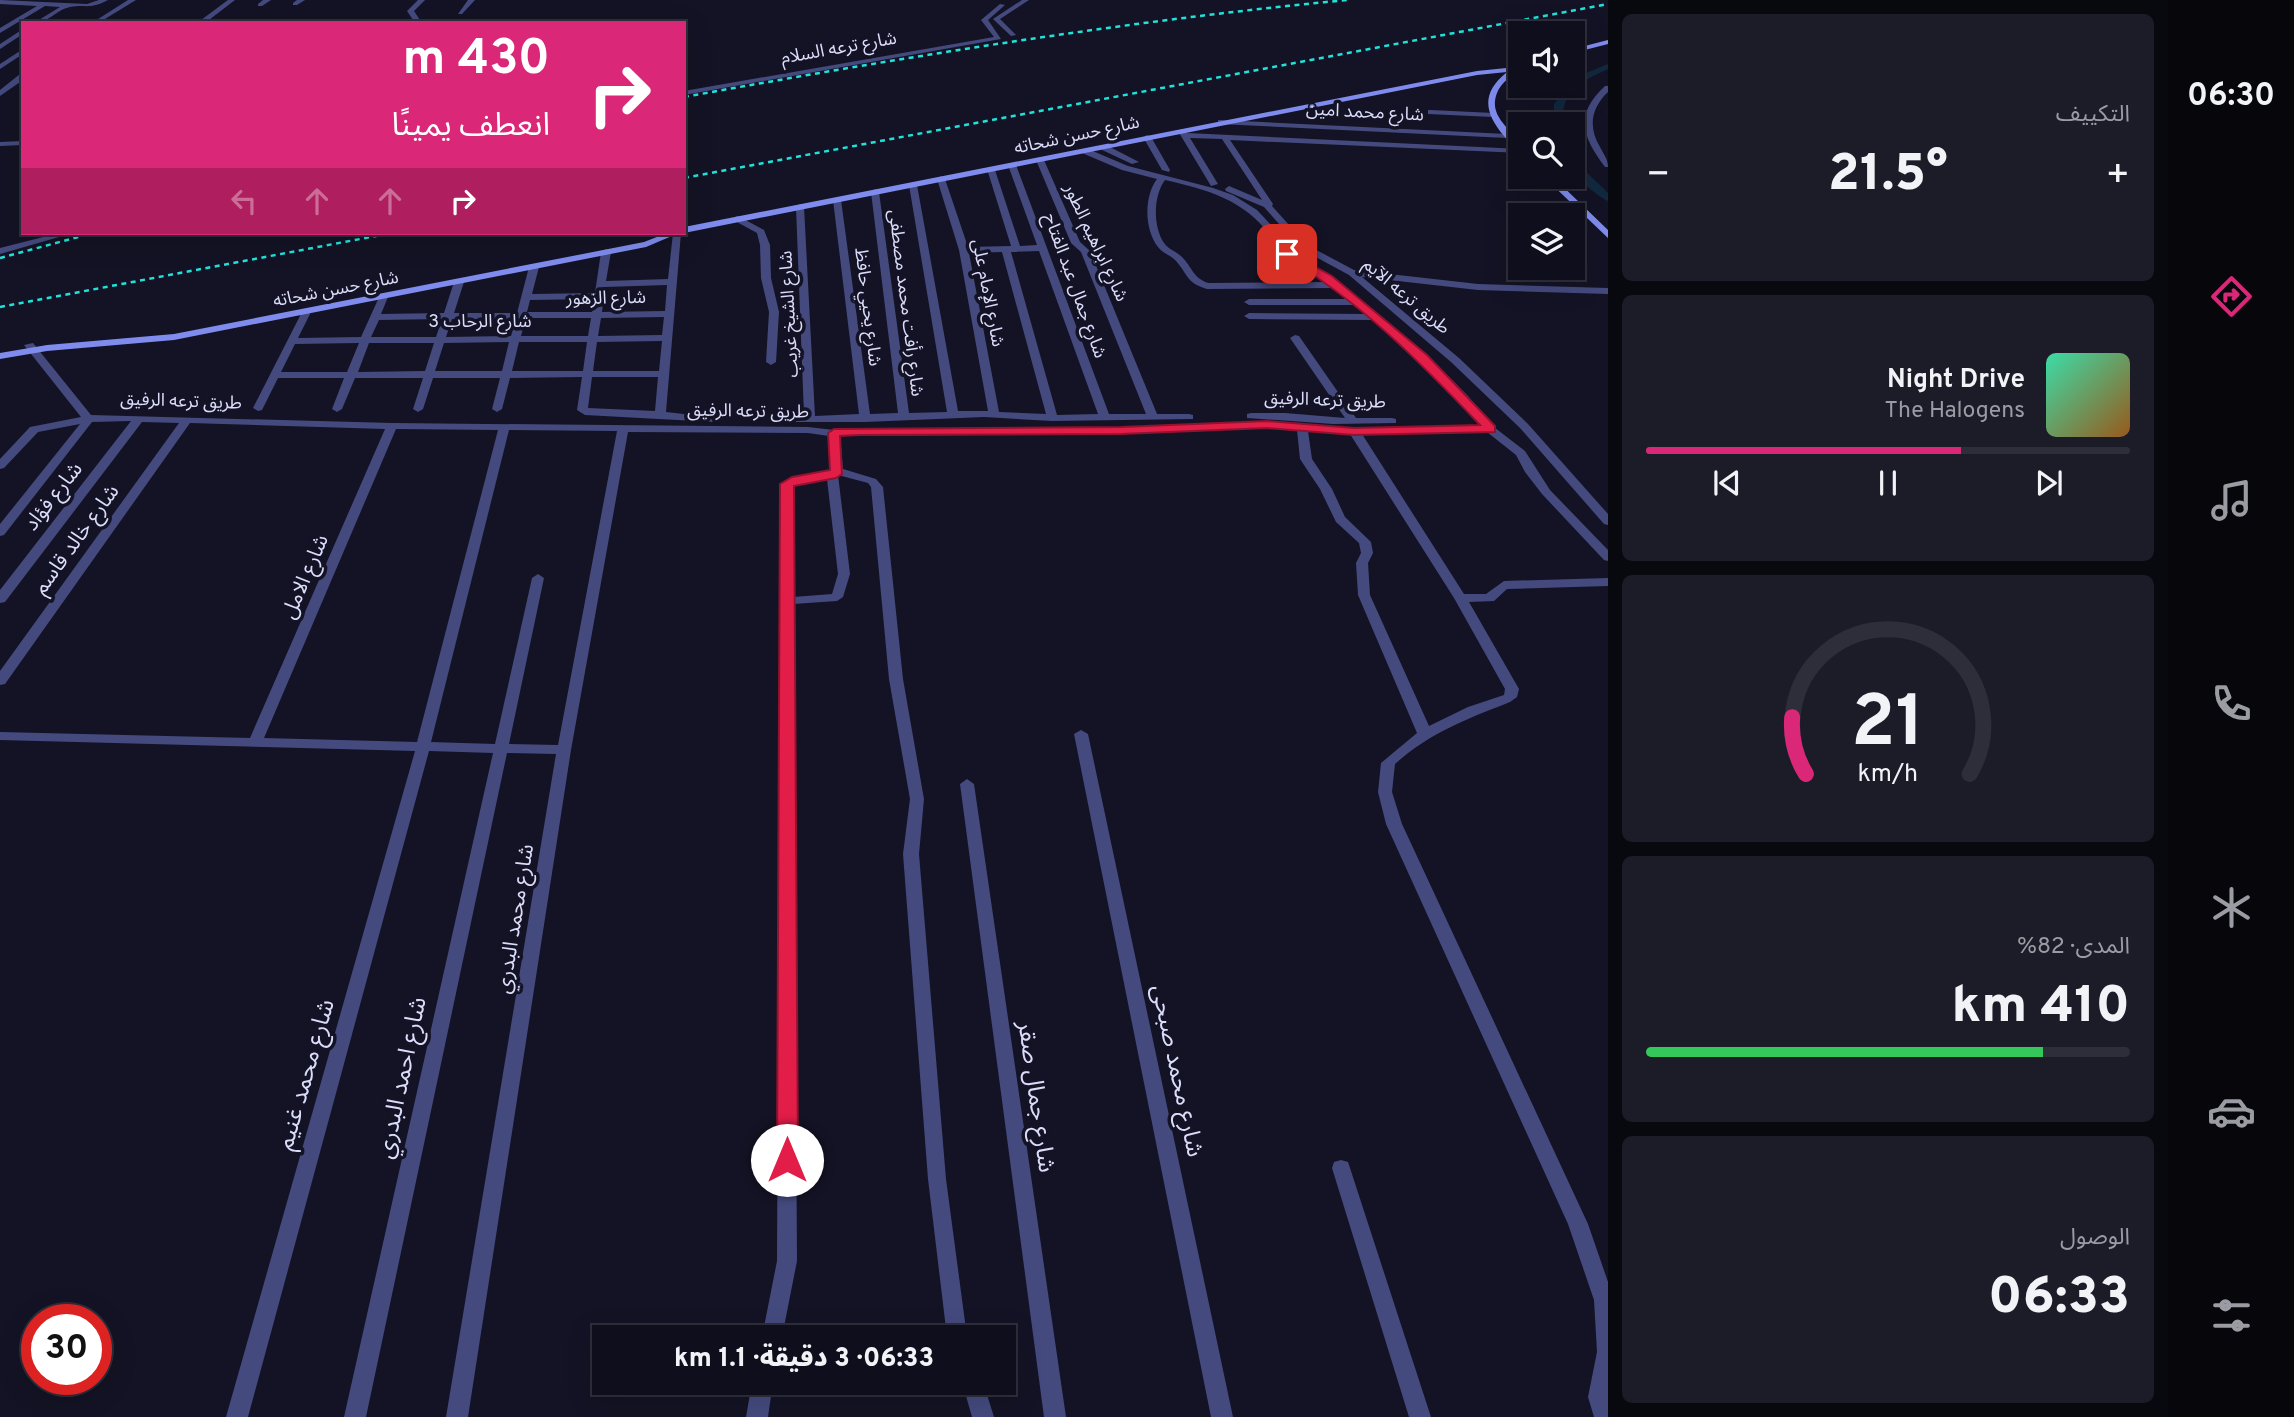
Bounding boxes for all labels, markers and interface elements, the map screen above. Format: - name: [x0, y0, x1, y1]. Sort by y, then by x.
- map controls: [1508, 21, 1585, 280]
- button: sound: [1508, 21, 1585, 98]
- street label: شارع ترعه السلام: [779, 28, 899, 71]
- text: 430 m: [402, 30, 550, 92]
- icon: right: [574, 49, 665, 140]
- text: 06:30: [2187, 77, 2275, 117]
- street label: شارع محمد امين: [1305, 98, 1425, 129]
- text: التكييف: [2056, 101, 2130, 130]
- text: انعطف يمينًا: [391, 107, 550, 147]
- street label: شارع حسن شحاته: [1012, 111, 1142, 161]
- button: search: [1508, 112, 1585, 189]
- text: 21.5°: [1828, 143, 1948, 209]
- text: −: [1646, 152, 1671, 201]
- text: +: [2105, 152, 2130, 201]
- street label: شارع ابراهيم الطور: [1056, 179, 1132, 306]
- icon: left: [225, 182, 263, 220]
- icon: ahead: [298, 182, 336, 220]
- icon: ahead: [371, 182, 409, 220]
- icon: right: [444, 182, 482, 220]
- button: layers: [1508, 203, 1585, 280]
- street label: شارع رأفت محمد مصطفى: [881, 208, 929, 398]
- street label: شارع جمال عبد الفتاح: [1036, 210, 1111, 362]
- pin: [1257, 224, 1317, 284]
- icon: arrive: [1268, 235, 1306, 273]
- street label: شارع الإمام على: [964, 237, 1009, 349]
- street label: شارع يحيي حافظ: [847, 246, 886, 368]
- street label: شارع الشيخ غريب: [775, 250, 806, 378]
- street label: طريق ترعه الآيم: [1358, 254, 1454, 340]
- street label: شارع حسن شحاته: [271, 267, 401, 314]
- icon: directions: [2207, 272, 2256, 321]
- street label: شارع الزهور: [565, 287, 646, 312]
- street label: شارع الرحاب 3: [428, 311, 532, 335]
- text: Night Drive: [1887, 364, 2025, 397]
- street label: طريق ترعه الرفيق: [1264, 387, 1386, 415]
- street label: طريق ترعه الرفيق: [120, 388, 242, 416]
- text: The Halogens: [1885, 397, 2025, 426]
- street label: طريق ترعه الرفيق: [687, 399, 809, 425]
- street label: شارع فؤاد: [19, 457, 89, 537]
- icon: previous: [1708, 464, 1746, 502]
- icon: pause: [1869, 464, 1907, 502]
- icon: next: [2030, 464, 2068, 502]
- icon: music: [2207, 476, 2256, 525]
- street label: شارع خالد قاسم: [28, 480, 126, 600]
- street label: شارع الامل: [276, 531, 336, 623]
- icon: phone: [2207, 679, 2256, 728]
- text: 21: [1851, 681, 1925, 773]
- text: km/h: [1858, 759, 1918, 791]
- street label: شارع محمد البدري: [491, 842, 542, 996]
- icon: climate: [2207, 883, 2256, 932]
- text: المدى · 82%: [2017, 933, 2130, 962]
- text: 410 km: [1952, 975, 2130, 1041]
- street label: شارع محمد صبحى: [1143, 982, 1209, 1160]
- street label: شارع احمد البدري: [371, 994, 436, 1162]
- street label: شارع محمد غنيم: [271, 996, 343, 1154]
- street label: شارع جمال صقر: [1009, 1018, 1060, 1175]
- icon: car: [2207, 1087, 2256, 1136]
- position arrow: [750, 1123, 824, 1197]
- text: الوصول: [2060, 1224, 2130, 1253]
- text: 06:33: [1988, 1266, 2130, 1332]
- icon: filters: [2207, 1291, 2256, 1340]
- speed limit sign: 30: [21, 1304, 112, 1395]
- text: 06:33 · 3 دقيقة · 1.1 km: [674, 1343, 934, 1376]

